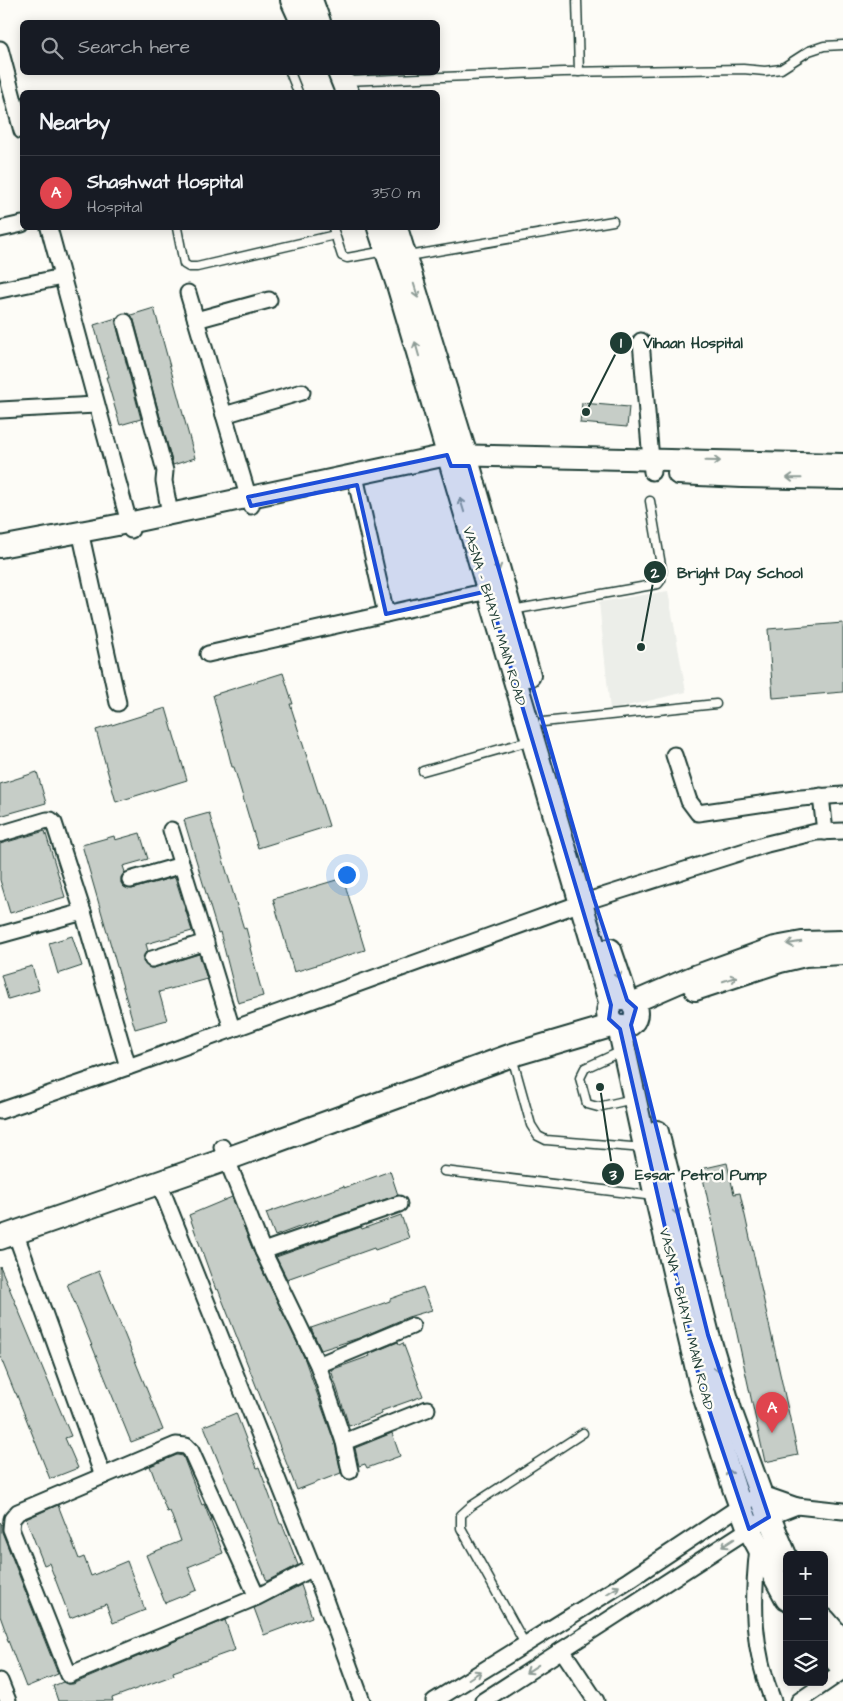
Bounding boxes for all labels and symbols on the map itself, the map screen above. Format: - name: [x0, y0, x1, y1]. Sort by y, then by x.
- one-way arrow: [412, 282, 422, 298]
- callout: Vihaan Hospital: [608, 328, 753, 358]
- text: 1: [620, 333, 622, 354]
- text: Vihaan Hospital: [642, 333, 743, 354]
- one-way arrow: [411, 341, 421, 357]
- one-way arrow: [704, 457, 720, 466]
- one-way arrow: [787, 473, 803, 483]
- one-way arrow: [457, 497, 467, 513]
- street label: VASNA - BHAYLI MAIN ROAD: [457, 524, 531, 709]
- one-way arrow: [493, 556, 502, 572]
- callout: Bright Day School: [642, 557, 813, 587]
- text: 2: [650, 563, 660, 584]
- text: Bright Day School: [677, 563, 804, 586]
- your location: [334, 862, 360, 888]
- one-way arrow: [787, 939, 803, 949]
- one-way arrow: [613, 963, 623, 979]
- one-way arrow: [721, 973, 737, 983]
- callout: Essar Petrol Pump: [601, 1159, 777, 1189]
- text: 3: [608, 1165, 617, 1186]
- text: Essar Petrol Pump: [635, 1165, 768, 1186]
- one-way arrow: [672, 1199, 681, 1215]
- street label: VASNA - BHAYLI MAIN ROAD: [654, 1226, 718, 1412]
- one-way arrow: [712, 1357, 722, 1373]
- pin: A: [756, 1392, 788, 1433]
- one-way arrow: [725, 1469, 734, 1484]
- one-way arrow: [721, 1538, 735, 1548]
- one-way arrow: [606, 1584, 620, 1594]
- one-way arrow: [526, 1664, 540, 1674]
- one-way arrow: [468, 1670, 482, 1680]

